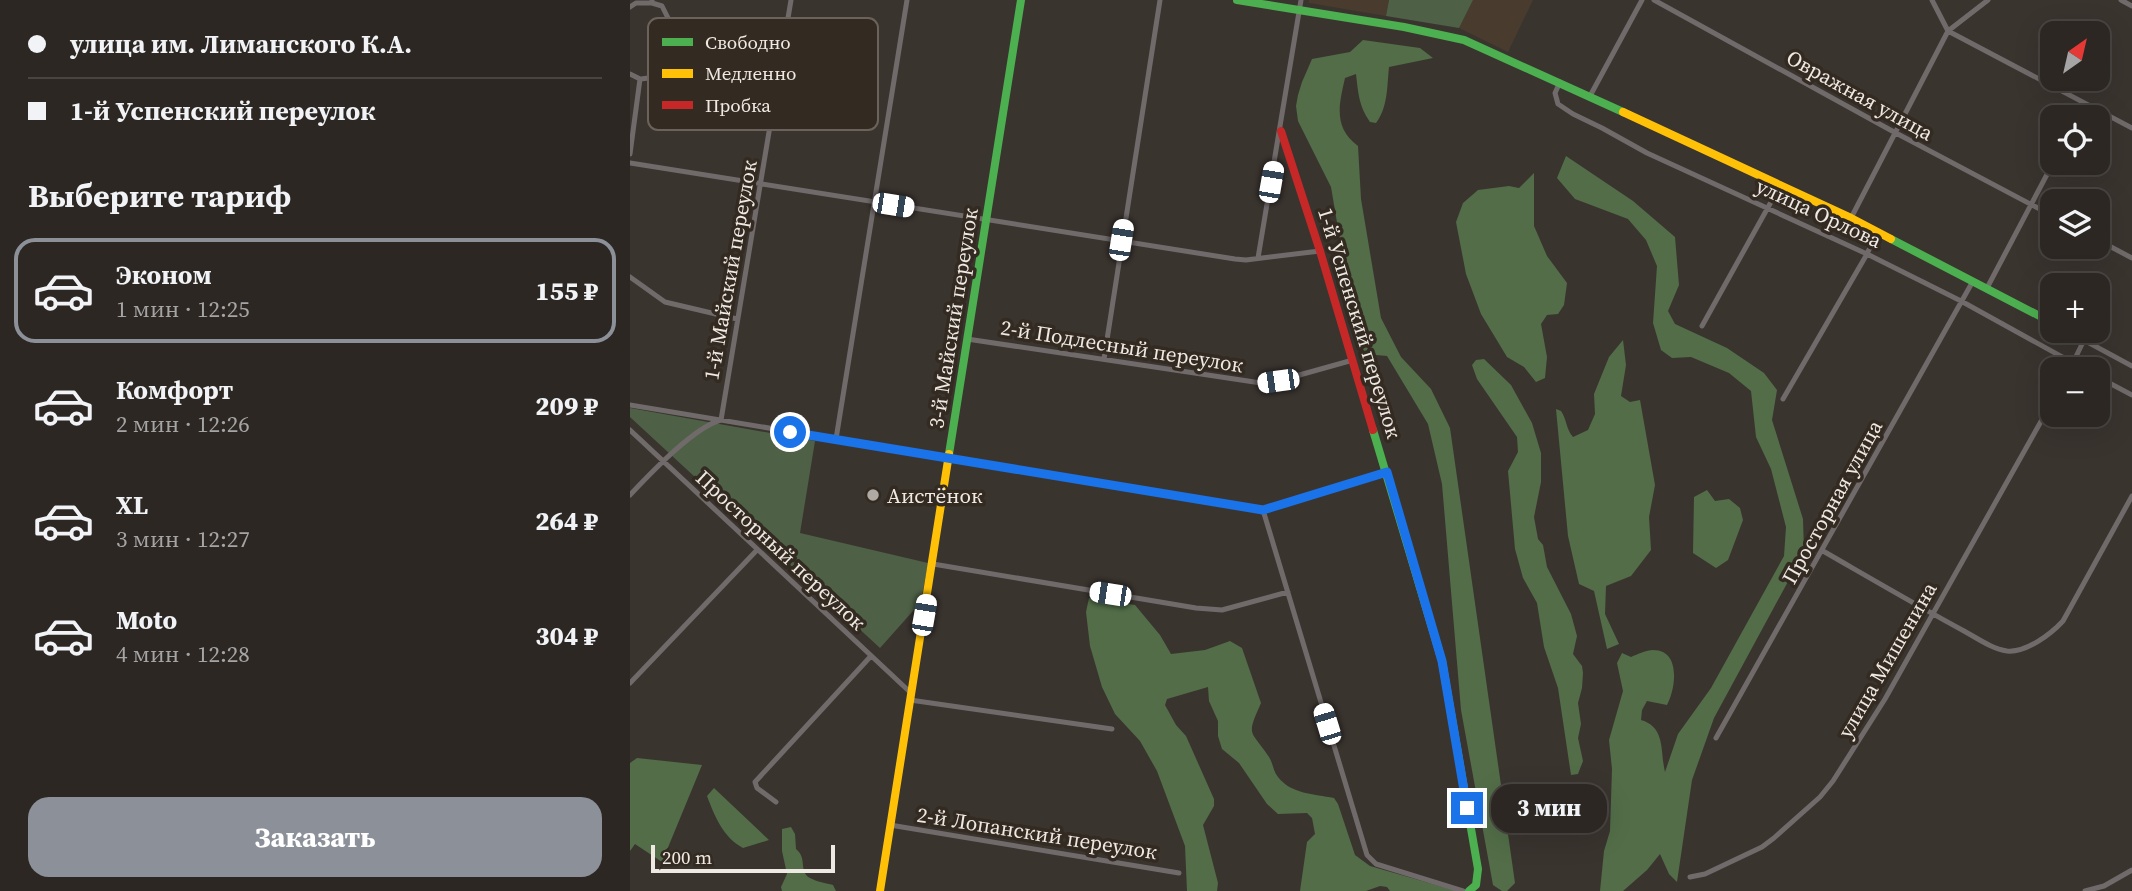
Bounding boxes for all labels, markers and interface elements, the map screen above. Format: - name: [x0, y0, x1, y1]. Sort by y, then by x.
- legend: [648, 18, 878, 130]
- north arrow: [2040, 21, 2110, 91]
- map controls: [2040, 21, 2110, 427]
- text: улица им. Лиманского К.А.: [70, 26, 412, 62]
- text: Свободно: [705, 29, 791, 55]
- street label: Овражная улица: [1781, 43, 1939, 148]
- text: Медленно: [705, 60, 796, 86]
- text: Пробка: [705, 92, 771, 118]
- text: 1-й Успенский переулок: [70, 93, 376, 129]
- button: locate: [2040, 105, 2110, 175]
- street label: 1-й Майский переулок: [696, 157, 764, 382]
- car: [1258, 159, 1285, 205]
- street label: улица Орлова: [1751, 171, 1887, 255]
- text: Выберите тариф: [28, 174, 291, 218]
- button: layers: [2040, 189, 2110, 259]
- car: [871, 191, 916, 219]
- street label: 1-й Успенский переулок: [1311, 204, 1409, 442]
- street label: 3-й Майский переулок: [921, 205, 985, 430]
- car: [1108, 218, 1135, 262]
- text: Эконом: [116, 257, 212, 293]
- icon: car: [32, 259, 95, 322]
- text: 155 ₽: [535, 273, 598, 309]
- button: +: [2040, 273, 2110, 343]
- text: 1 мин · 12:25: [116, 293, 250, 325]
- street label: 2-й Подлесный переулок: [999, 312, 1246, 380]
- button: −: [2040, 357, 2110, 427]
- car: [1256, 368, 1301, 394]
- text: Комфорт: [116, 372, 233, 408]
- icon: car: [32, 374, 95, 437]
- text: 209 ₽: [535, 388, 598, 424]
- text: 2 мин · 12:26: [116, 408, 250, 440]
- street label: Просторная улица: [1775, 414, 1889, 589]
- route start: [774, 416, 806, 448]
- street label: Просторный переулок: [690, 463, 873, 637]
- place label: Аистёнок: [887, 481, 983, 510]
- text: XL: [116, 487, 148, 523]
- marker: Аистёнок: [865, 487, 881, 503]
- icon: car: [32, 489, 95, 552]
- text: 264 ₽: [535, 503, 598, 539]
- text: 3 мин · 12:27: [116, 523, 250, 555]
- street label: улица Мишенина: [1830, 576, 1944, 743]
- car: [1088, 580, 1133, 608]
- car: [911, 592, 938, 638]
- text: Moto: [116, 602, 177, 638]
- icon: car: [32, 604, 95, 667]
- text: 304 ₽: [535, 618, 598, 654]
- text: 4 мин · 12:28: [116, 638, 250, 670]
- car: [1311, 701, 1344, 747]
- callout: 3 мин: [1492, 784, 1607, 832]
- route end: [1451, 792, 1483, 824]
- text: 3 мин: [1517, 792, 1581, 824]
- button: Заказать: [28, 797, 602, 877]
- street label: 2-й Лопанский переулок: [915, 800, 1160, 866]
- scale bar: [651, 842, 835, 874]
- text: 200 m: [662, 844, 712, 870]

